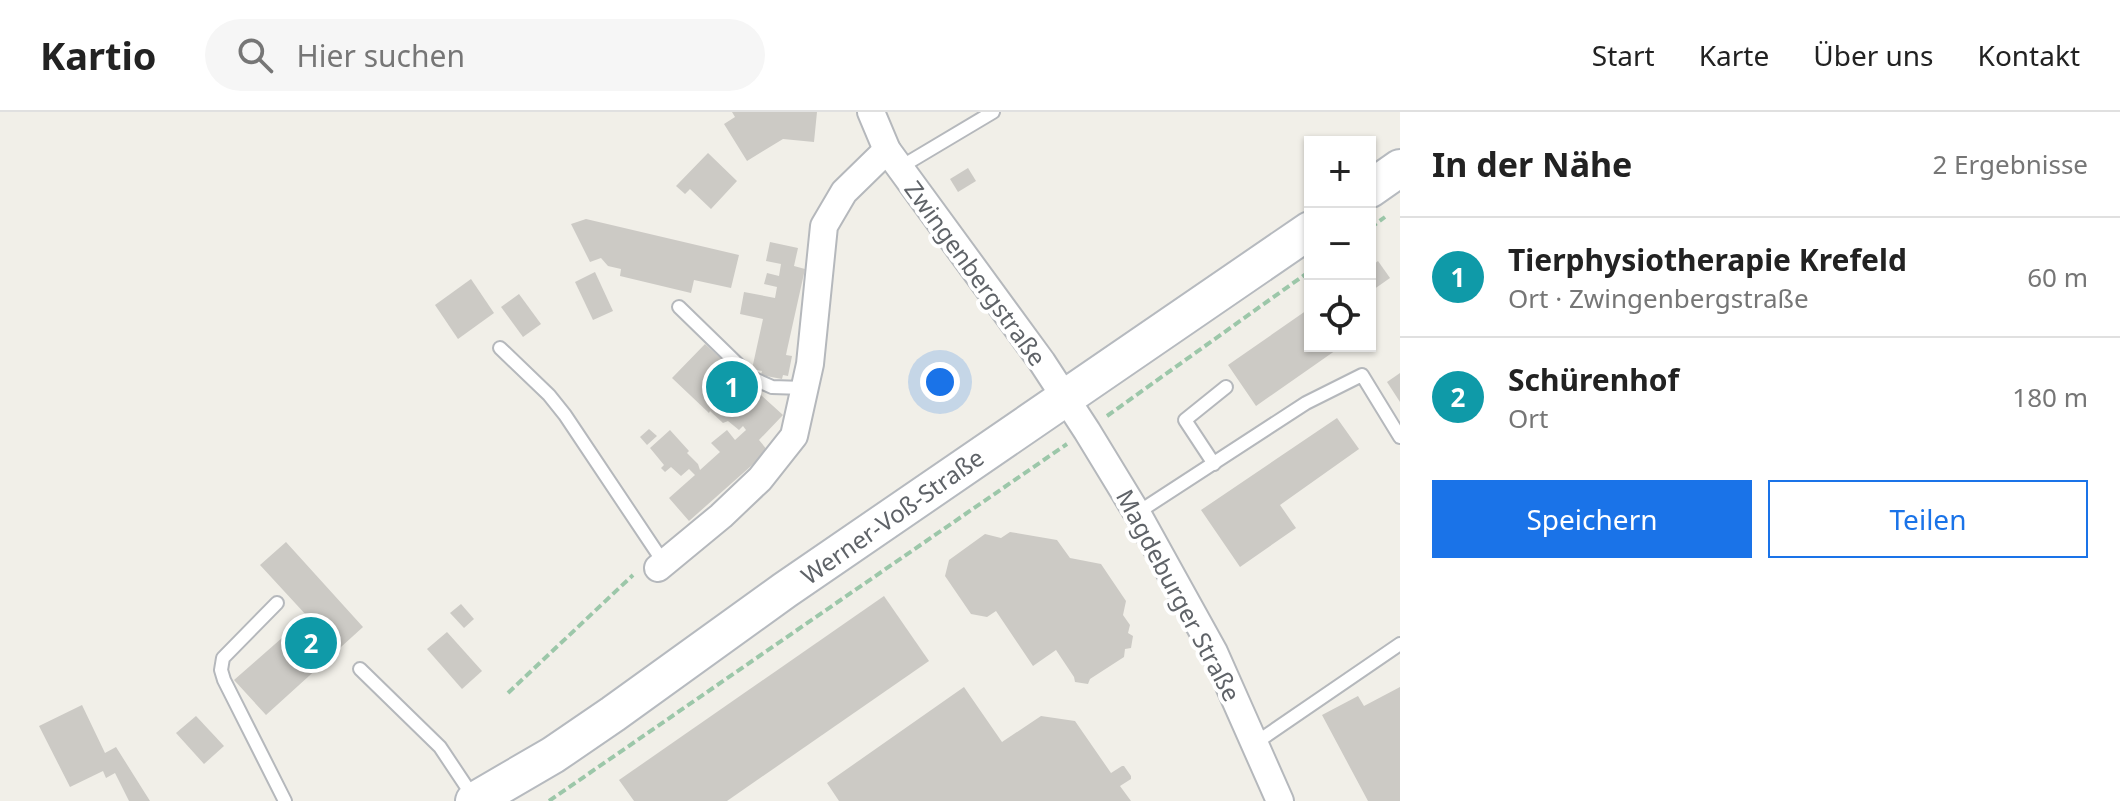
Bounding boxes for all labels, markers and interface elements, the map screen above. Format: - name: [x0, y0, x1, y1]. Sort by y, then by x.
- search box: [205, 19, 765, 91]
- text: Kartio: [40, 29, 157, 81]
- icon: search: [233, 33, 277, 77]
- text: Hier suchen: [297, 35, 465, 76]
- text: Start: [1592, 36, 1655, 74]
- text: Karte: [1699, 36, 1769, 74]
- text: Über uns: [1813, 36, 1934, 74]
- text: Kontakt: [1978, 36, 2080, 74]
- map controls: [1304, 136, 1376, 352]
- button: +: [1304, 136, 1376, 208]
- text: In der Nähe: [1432, 141, 1632, 187]
- text: 2 Ergebnisse: [1932, 146, 2088, 182]
- street label: Zwingenbergstraße: [898, 174, 1054, 372]
- button: −: [1304, 208, 1376, 280]
- text: Tierphysiotherapie Krefeld: [1508, 239, 1907, 280]
- text: 1: [1451, 259, 1465, 295]
- text: 60 m: [2027, 259, 2088, 295]
- button: locate: [1304, 280, 1376, 352]
- text: Ort · Zwingenbergstraße: [1508, 280, 1809, 316]
- pin: 1: [706, 357, 758, 417]
- text: Schürenhof: [1508, 359, 1679, 400]
- your location: [920, 362, 960, 402]
- text: 2: [1451, 379, 1465, 415]
- text: 180 m: [2012, 379, 2088, 415]
- text: Ort: [1508, 400, 1548, 436]
- street label: Werner-Voß-Straße: [794, 441, 990, 591]
- button: Speichern: [1432, 480, 1752, 558]
- button: Teilen: [1768, 480, 2088, 558]
- street label: Magdeburger Straße: [1109, 483, 1249, 707]
- pin: 2: [285, 613, 337, 673]

